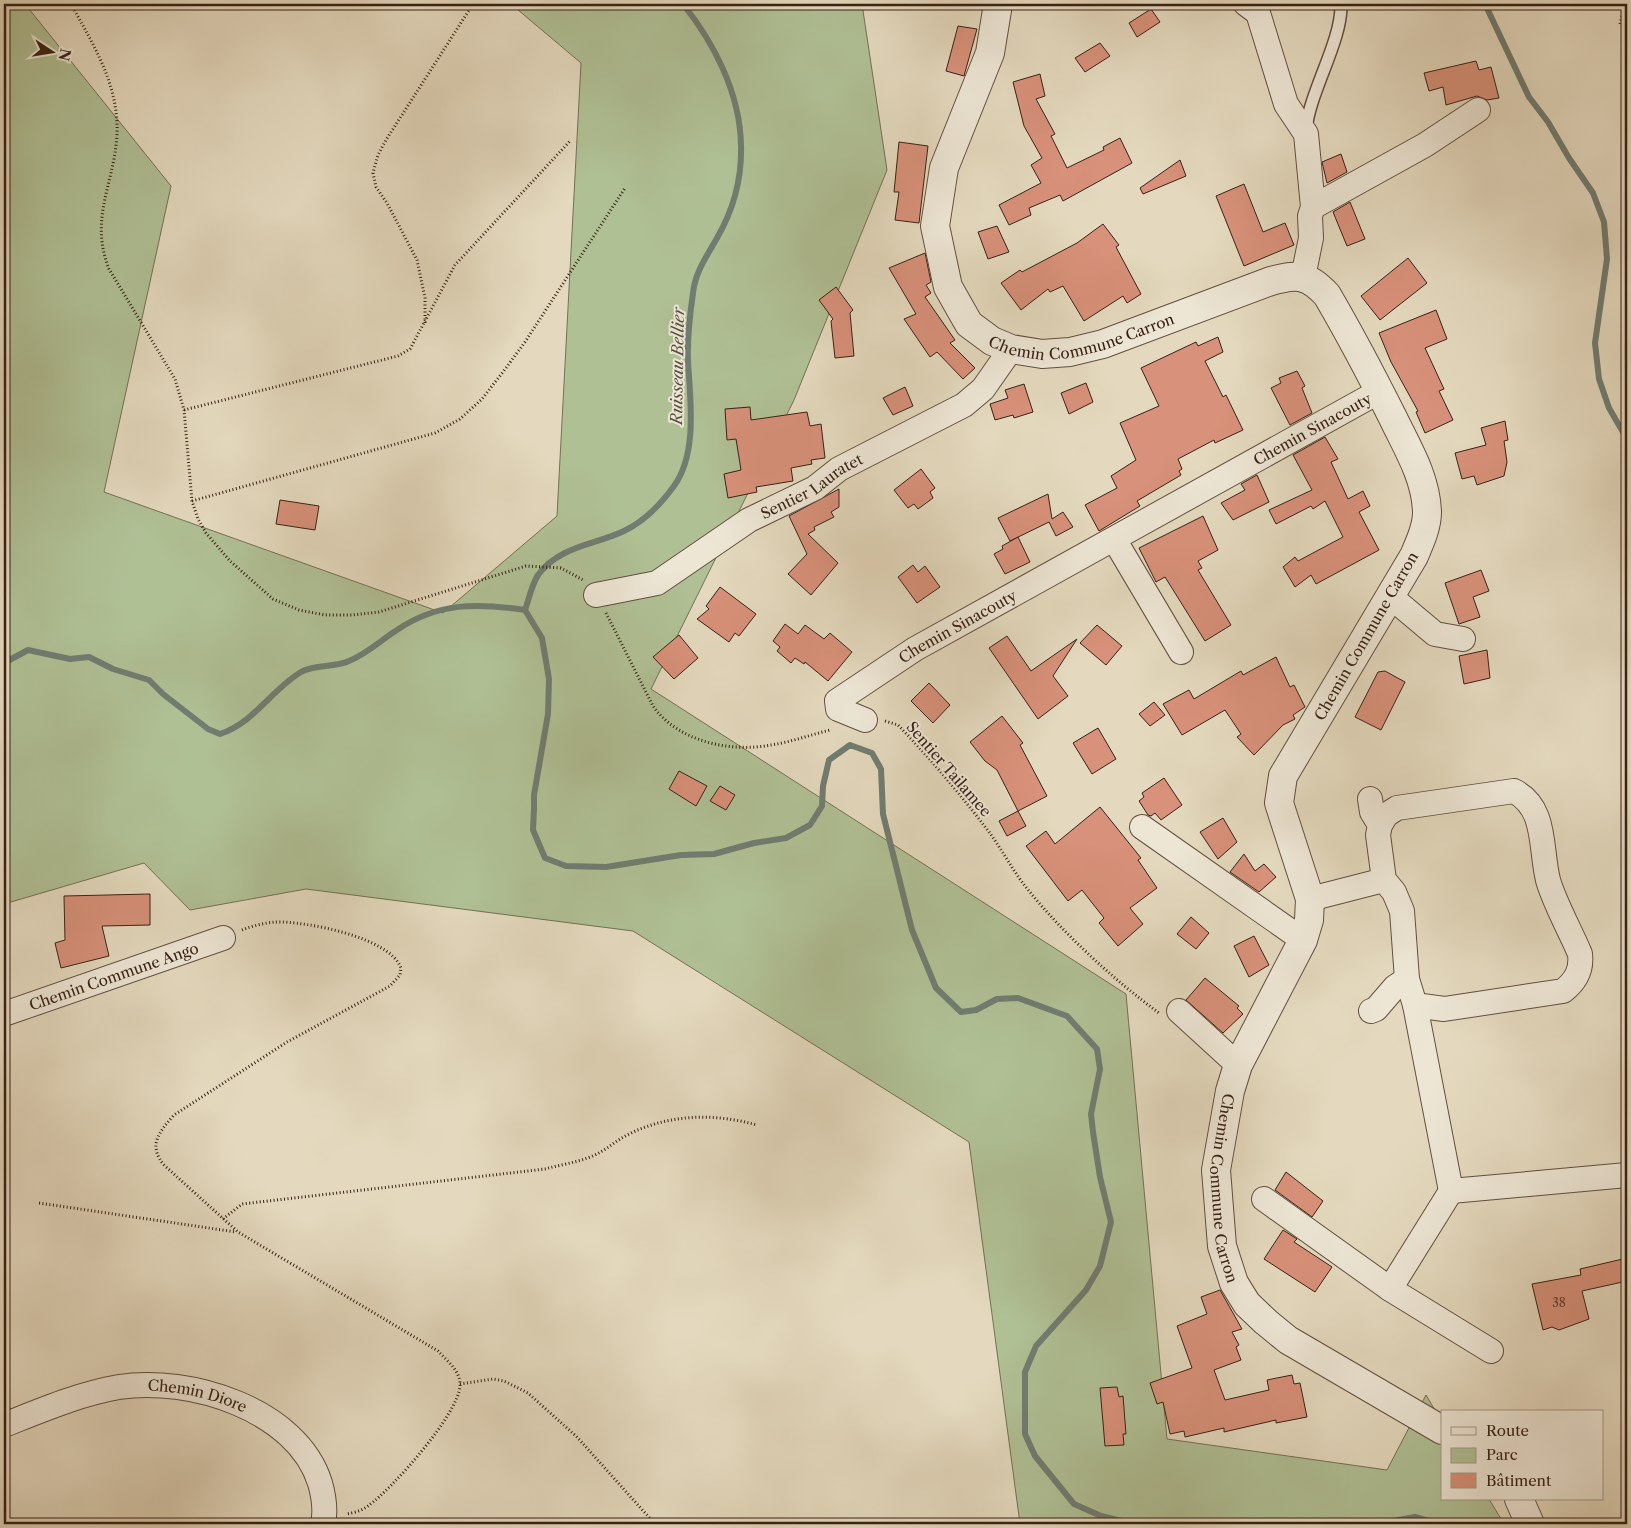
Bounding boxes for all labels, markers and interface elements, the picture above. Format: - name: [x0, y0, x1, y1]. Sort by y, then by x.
- north arrow: [28, 28, 78, 78]
- text: N: [55, 47, 75, 63]
- water label: Ruisseau Bellier: [666, 306, 688, 427]
- street label: Chemin Commune Carron: [986, 308, 1177, 364]
- street label: Chemin Sinacouty: [1250, 388, 1375, 469]
- street label: Sentier Lauratet: [757, 449, 866, 523]
- street label: Chemin Commune Carron: [1310, 548, 1422, 724]
- street label: Chemin Sinacouty: [895, 585, 1020, 667]
- street label: Sentier Tailamee: [902, 717, 996, 821]
- street label: Chemin Commune Ango: [26, 938, 201, 1014]
- street label: Chemin Commune Carron: [1206, 1092, 1243, 1286]
- house number: 38: [1552, 1295, 1566, 1310]
- street label: Chemin Diore: [147, 1375, 250, 1416]
- legend: [1441, 1410, 1604, 1500]
- text: Route: [1486, 1421, 1529, 1440]
- text: Parc: [1486, 1445, 1518, 1464]
- text: Bâtiment: [1486, 1471, 1552, 1490]

